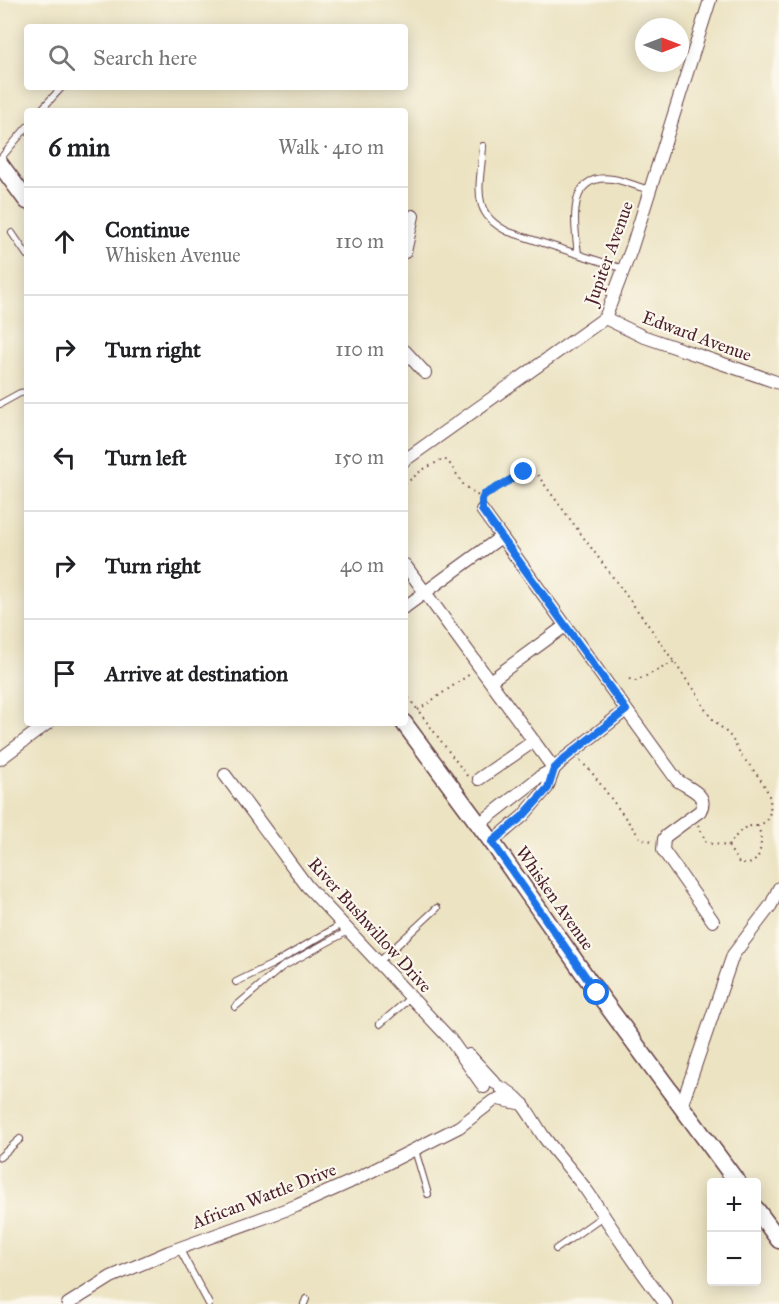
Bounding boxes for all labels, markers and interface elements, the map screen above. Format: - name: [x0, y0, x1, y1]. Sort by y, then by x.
- north arrow: [635, 18, 689, 72]
- search box: [24, 24, 408, 90]
- icon: search: [45, 41, 78, 74]
- text: Search here: [93, 44, 197, 71]
- text: 6 min: [48, 131, 110, 163]
- text: Walk · 410 m: [278, 135, 384, 159]
- street label: Jupiter Avenue: [579, 198, 639, 310]
- text: Continue: [105, 216, 190, 243]
- icon: ahead: [48, 225, 81, 258]
- text: 110 m: [336, 229, 384, 253]
- text: Whisken Avenue: [105, 243, 241, 267]
- street label: Edward Avenue: [639, 306, 755, 366]
- icon: right: [48, 333, 81, 366]
- text: Turn right: [105, 336, 201, 363]
- text: 110 m: [336, 337, 384, 361]
- icon: left: [48, 441, 81, 474]
- text: Turn left: [105, 444, 187, 471]
- text: 150 m: [334, 445, 384, 469]
- route end: [510, 458, 536, 484]
- icon: right: [48, 549, 81, 582]
- text: Turn right: [105, 552, 201, 579]
- text: 40 m: [340, 553, 384, 577]
- icon: arrive: [48, 657, 81, 690]
- text: Arrive at destination: [105, 660, 288, 687]
- street label: Whisken Avenue: [511, 842, 599, 954]
- street label: River Bushwillow Drive: [303, 853, 437, 997]
- route start: [583, 979, 609, 1005]
- street label: African Wattle Drive: [188, 1158, 339, 1234]
- map controls: [707, 1178, 761, 1286]
- button: +: [707, 1178, 761, 1232]
- button: −: [707, 1232, 761, 1286]

